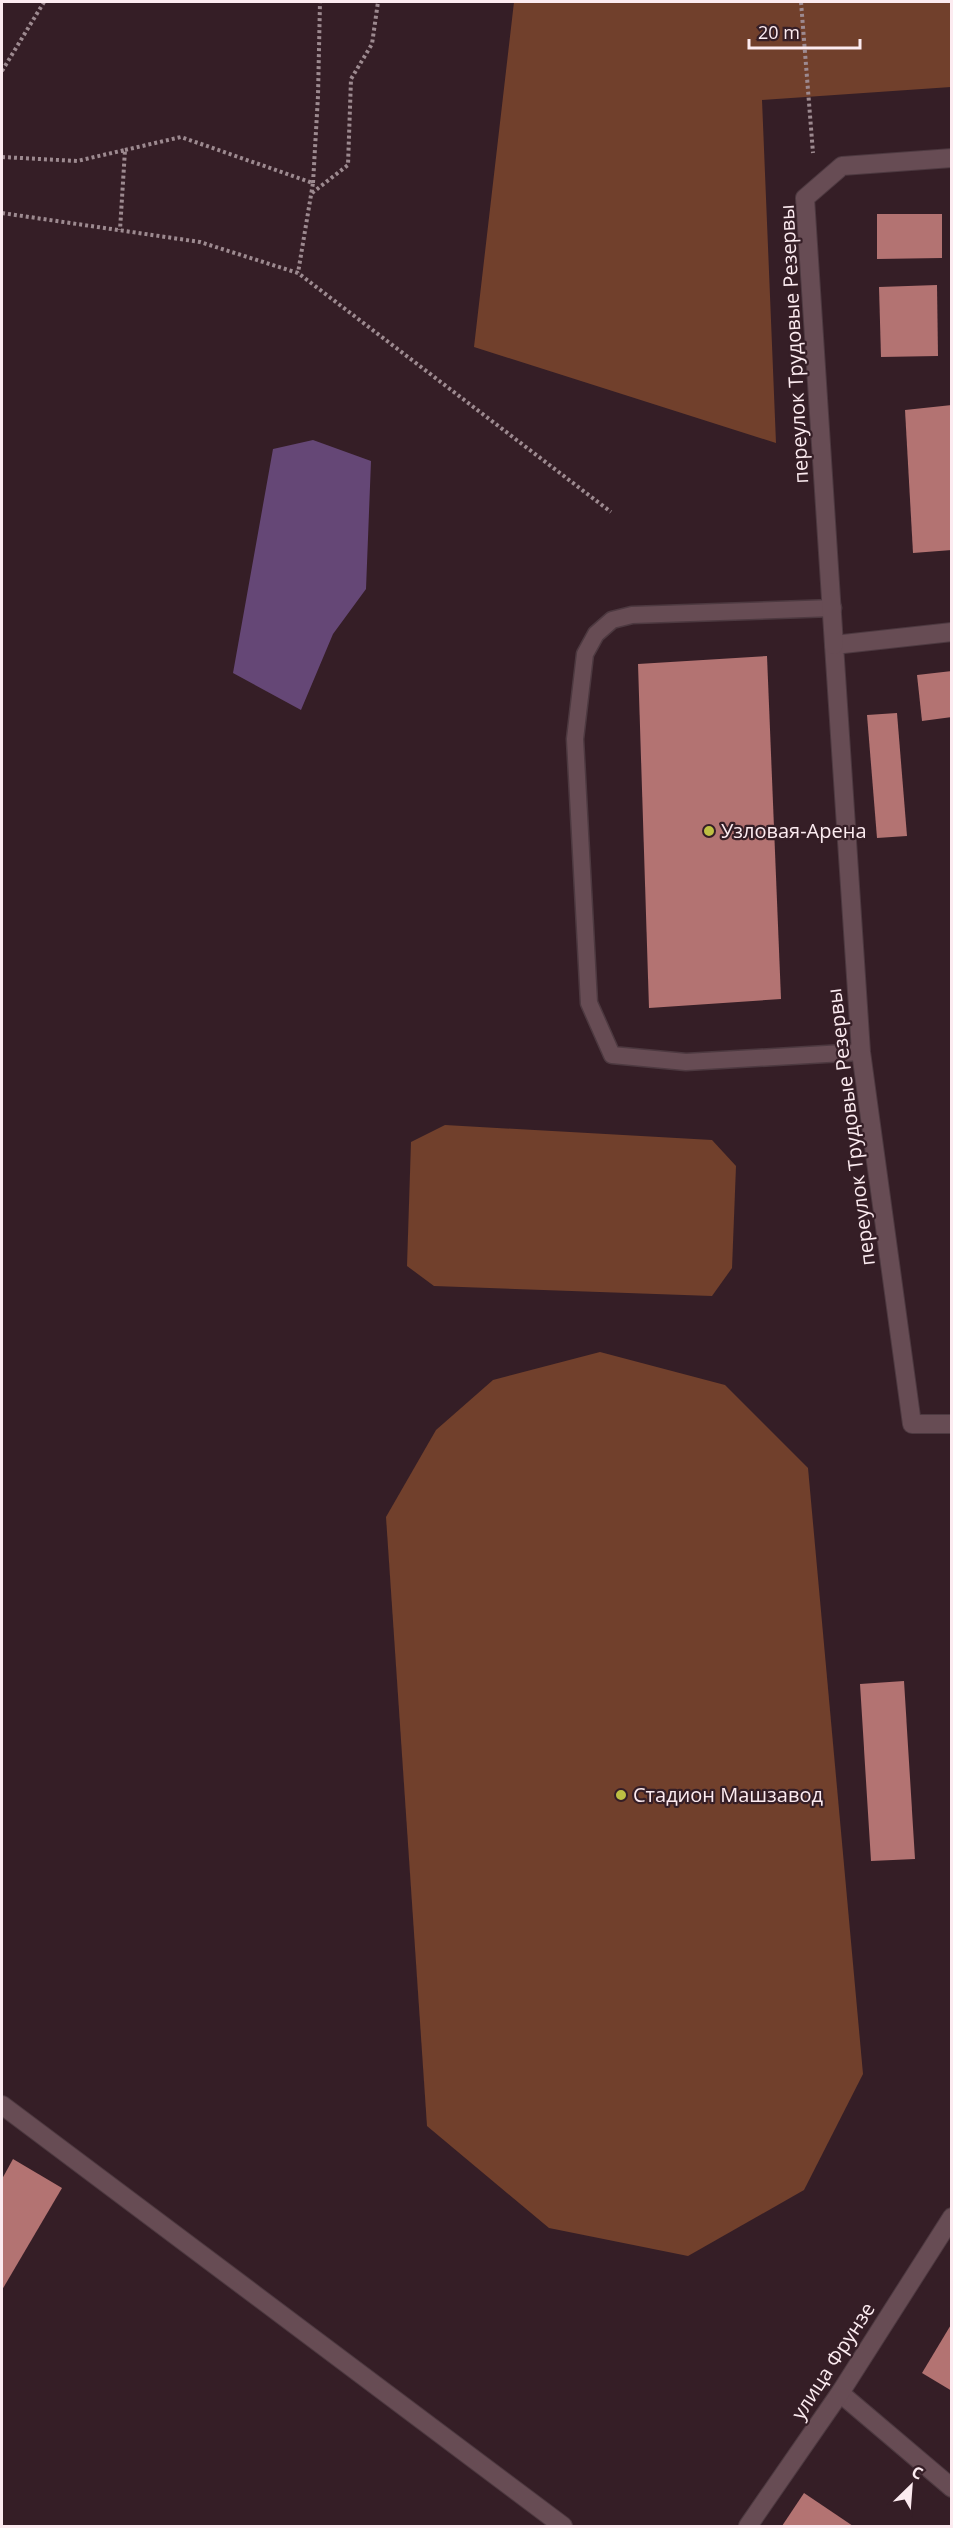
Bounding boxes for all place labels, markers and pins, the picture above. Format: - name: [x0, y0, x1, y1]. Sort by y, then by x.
- place label: Узловая-Арена: [721, 817, 867, 844]
- marker: Узловая-Арена: [702, 824, 716, 838]
- place label: Стадион Машзавод: [633, 1781, 823, 1808]
- marker: Стадион Машзавод: [614, 1788, 628, 1802]

